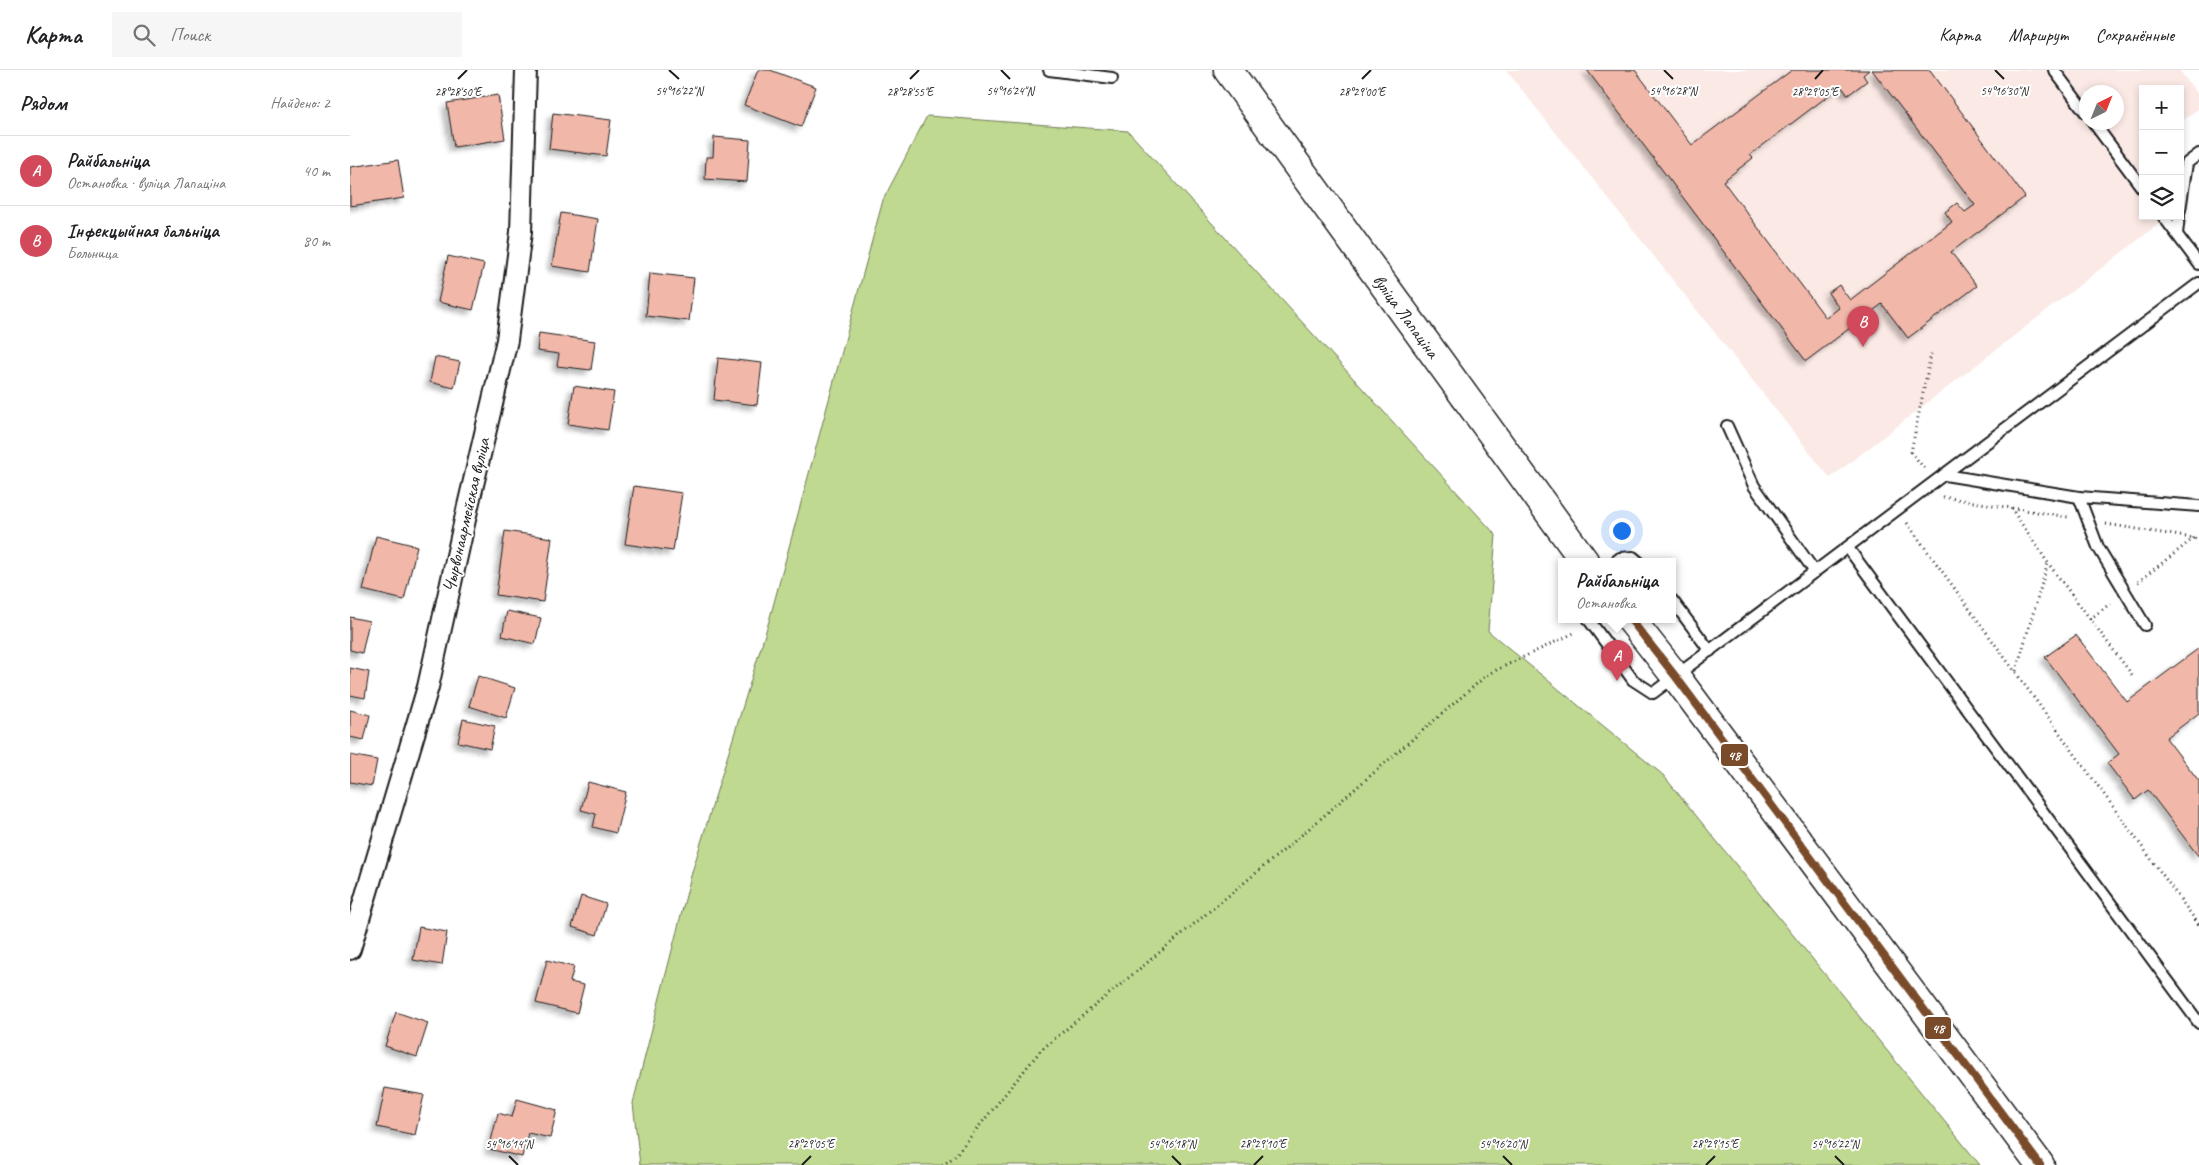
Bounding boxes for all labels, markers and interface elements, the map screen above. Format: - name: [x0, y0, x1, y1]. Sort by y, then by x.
- search box: [112, 12, 462, 57]
- text: Карта: [25, 20, 82, 50]
- icon: search: [130, 21, 158, 49]
- text: Поиск: [170, 23, 210, 47]
- text: Карта: [1939, 24, 1980, 46]
- text: Маршрут: [2008, 24, 2068, 46]
- text: Сохранённые: [2096, 24, 2174, 46]
- text: 54°16'22"N: [655, 83, 704, 99]
- text: 54°16'24"N: [986, 83, 1035, 99]
- text: 54°16'28"N: [1649, 83, 1698, 99]
- text: 54°16'30"N: [1980, 83, 2029, 99]
- text: 28°28'50"E: [435, 84, 483, 100]
- text: 28°28'55"E: [887, 84, 935, 100]
- text: 28°29'00"E: [1339, 84, 1387, 100]
- text: 28°29'05"E: [1792, 84, 1840, 100]
- north arrow: [2079, 85, 2124, 130]
- map controls: [2139, 85, 2184, 220]
- button: +: [2139, 85, 2184, 130]
- text: Рядом: [20, 90, 67, 116]
- text: Найдено: 2: [270, 93, 330, 113]
- button: −: [2139, 130, 2184, 175]
- text: Райбальніца: [67, 149, 149, 173]
- text: A: [32, 161, 40, 181]
- text: 40 m: [303, 161, 330, 181]
- text: Остановка · вуліца Лапаціна: [67, 173, 225, 193]
- button: layers: [2139, 175, 2184, 220]
- text: Інфекцыйная бальніца: [67, 219, 219, 243]
- text: B: [32, 231, 40, 251]
- text: 80 m: [303, 231, 330, 251]
- text: Больница: [67, 243, 117, 263]
- street label: вуліца Лапаціна: [1368, 270, 1445, 363]
- pin: B: [1847, 306, 1879, 347]
- street label: Чырвонаармейская вуліца: [438, 435, 495, 594]
- your location: [1609, 518, 1635, 544]
- popup: [1558, 558, 1676, 623]
- text: Райбальніца: [1576, 569, 1658, 593]
- text: Остановка: [1576, 593, 1636, 613]
- pin: A: [1601, 640, 1633, 681]
- line badge: 48: [1720, 743, 1749, 767]
- text: 48: [1728, 747, 1742, 764]
- line badge: 48: [1924, 1016, 1952, 1040]
- text: 48: [1932, 1020, 1946, 1037]
- text: 54°16'14"N: [485, 1136, 534, 1152]
- text: 28°29'05"E: [788, 1136, 836, 1152]
- text: 54°16'18"N: [1148, 1136, 1197, 1152]
- text: 28°29'10"E: [1240, 1136, 1288, 1152]
- text: 54°16'20"N: [1479, 1136, 1528, 1152]
- text: 28°29'15"E: [1692, 1136, 1740, 1152]
- text: 54°16'22"N: [1811, 1136, 1860, 1152]

